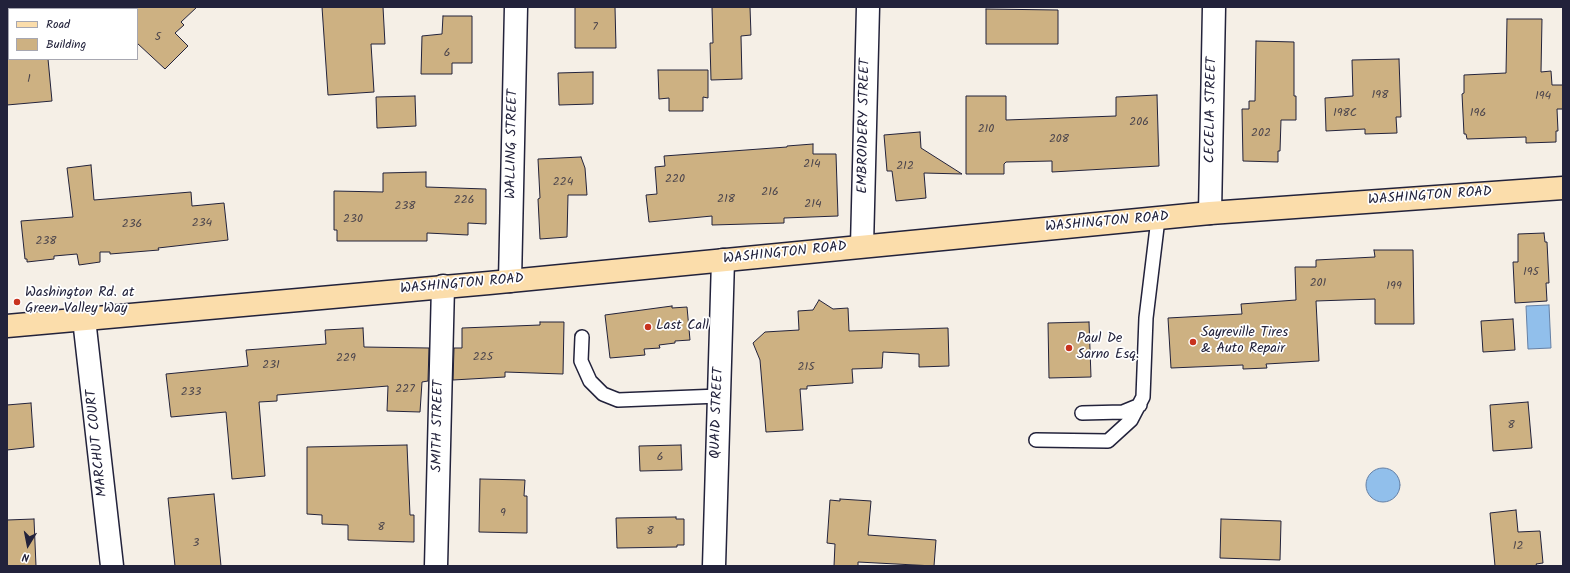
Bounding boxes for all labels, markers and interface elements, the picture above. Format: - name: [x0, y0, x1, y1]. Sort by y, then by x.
- legend: [8, 8, 138, 60]
- text: Road: [46, 15, 70, 34]
- house number: 7: [592, 21, 598, 35]
- house number: 5: [155, 31, 161, 45]
- text: Building: [46, 35, 86, 54]
- house number: 6: [444, 47, 450, 61]
- street label: CECELIA STREET: [1203, 57, 1221, 163]
- street label: EMBROIDERY STREET: [855, 58, 875, 194]
- house number: 1: [27, 73, 31, 87]
- street label: WALLING STREET: [504, 89, 522, 199]
- house number: 198: [1372, 89, 1388, 103]
- house number: 194: [1535, 90, 1551, 104]
- house number: 198C: [1333, 107, 1357, 121]
- house number: 196: [1470, 107, 1486, 121]
- house number: 206: [1129, 116, 1149, 130]
- house number: 210: [978, 123, 994, 137]
- house number: 202: [1251, 127, 1271, 141]
- house number: 208: [1049, 133, 1069, 147]
- house number: 214: [803, 158, 821, 172]
- house number: 212: [896, 160, 914, 174]
- house number: 220: [665, 173, 685, 187]
- house number: 224: [553, 176, 573, 190]
- street label: WASHINGTON ROAD: [1368, 184, 1492, 210]
- house number: 216: [761, 186, 779, 200]
- house number: 218: [717, 193, 735, 207]
- house number: 226: [454, 194, 474, 208]
- house number: 214: [804, 198, 822, 212]
- house number: 238: [394, 200, 416, 214]
- street label: WASHINGTON ROAD: [1044, 209, 1170, 237]
- house number: 230: [343, 213, 363, 227]
- house number: 234: [192, 217, 212, 231]
- house number: 236: [122, 218, 142, 232]
- house number: 238: [35, 235, 57, 249]
- street label: WASHINGTON ROAD: [722, 239, 848, 269]
- house number: 195: [1523, 266, 1539, 280]
- street label: WASHINGTON ROAD: [399, 271, 525, 299]
- house number: 201: [1310, 277, 1326, 291]
- house number: 199: [1386, 280, 1402, 294]
- place label: Washington Rd. at Green Valley Way: [25, 286, 134, 318]
- marker: Washington Rd. at Green Valley Way: [12, 297, 22, 307]
- place label: Last Call: [656, 319, 709, 335]
- marker: Last Call: [643, 322, 653, 332]
- place label: Sayreville Tires & Auto Repair: [1201, 326, 1288, 358]
- place label: Paul De Sarno Esq.: [1077, 332, 1139, 364]
- marker: Sayreville Tires & Auto Repair: [1188, 337, 1198, 347]
- marker: Paul De Sarno Esq.: [1064, 343, 1074, 353]
- house number: 225: [473, 351, 493, 365]
- house number: 229: [336, 352, 356, 366]
- house number: 231: [262, 359, 280, 373]
- house number: 215: [797, 361, 815, 375]
- street label: QUAID STREET: [708, 367, 728, 459]
- street label: SMITH STREET: [430, 380, 448, 472]
- house number: 227: [395, 383, 415, 397]
- house number: 233: [181, 386, 201, 400]
- street label: MARCHUT COURT: [84, 388, 112, 498]
- house number: 8: [1507, 419, 1515, 433]
- house number: 6: [657, 451, 663, 465]
- house number: 9: [500, 507, 506, 521]
- house number: 8: [377, 521, 385, 535]
- north arrow: [8, 525, 48, 565]
- house number: 8: [646, 525, 654, 539]
- house number: 3: [193, 537, 199, 551]
- house number: 12: [1513, 540, 1523, 554]
- text: N: [21, 547, 31, 566]

